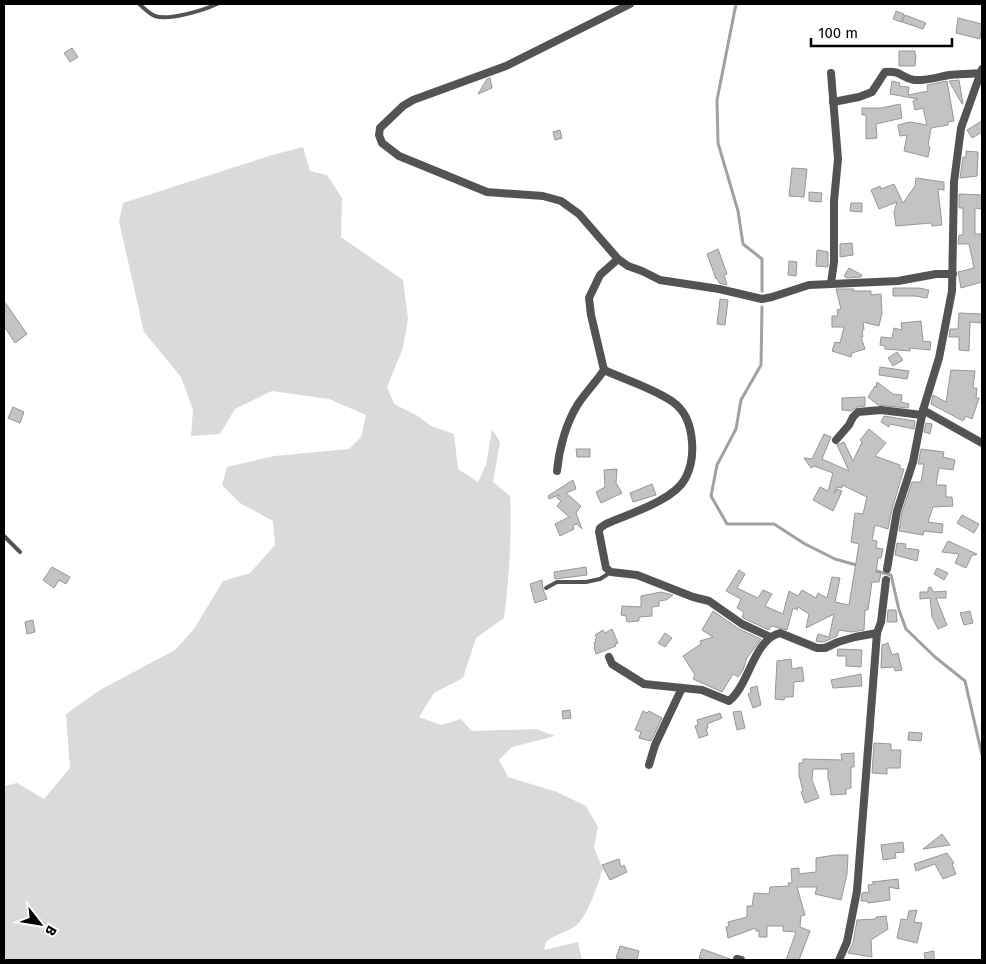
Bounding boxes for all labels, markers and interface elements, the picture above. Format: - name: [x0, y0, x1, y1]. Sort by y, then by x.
- scale bar: [811, 15, 952, 47]
- text: 100 m: [818, 24, 858, 42]
- north arrow: [15, 899, 65, 949]
- text: B: [41, 922, 60, 939]

